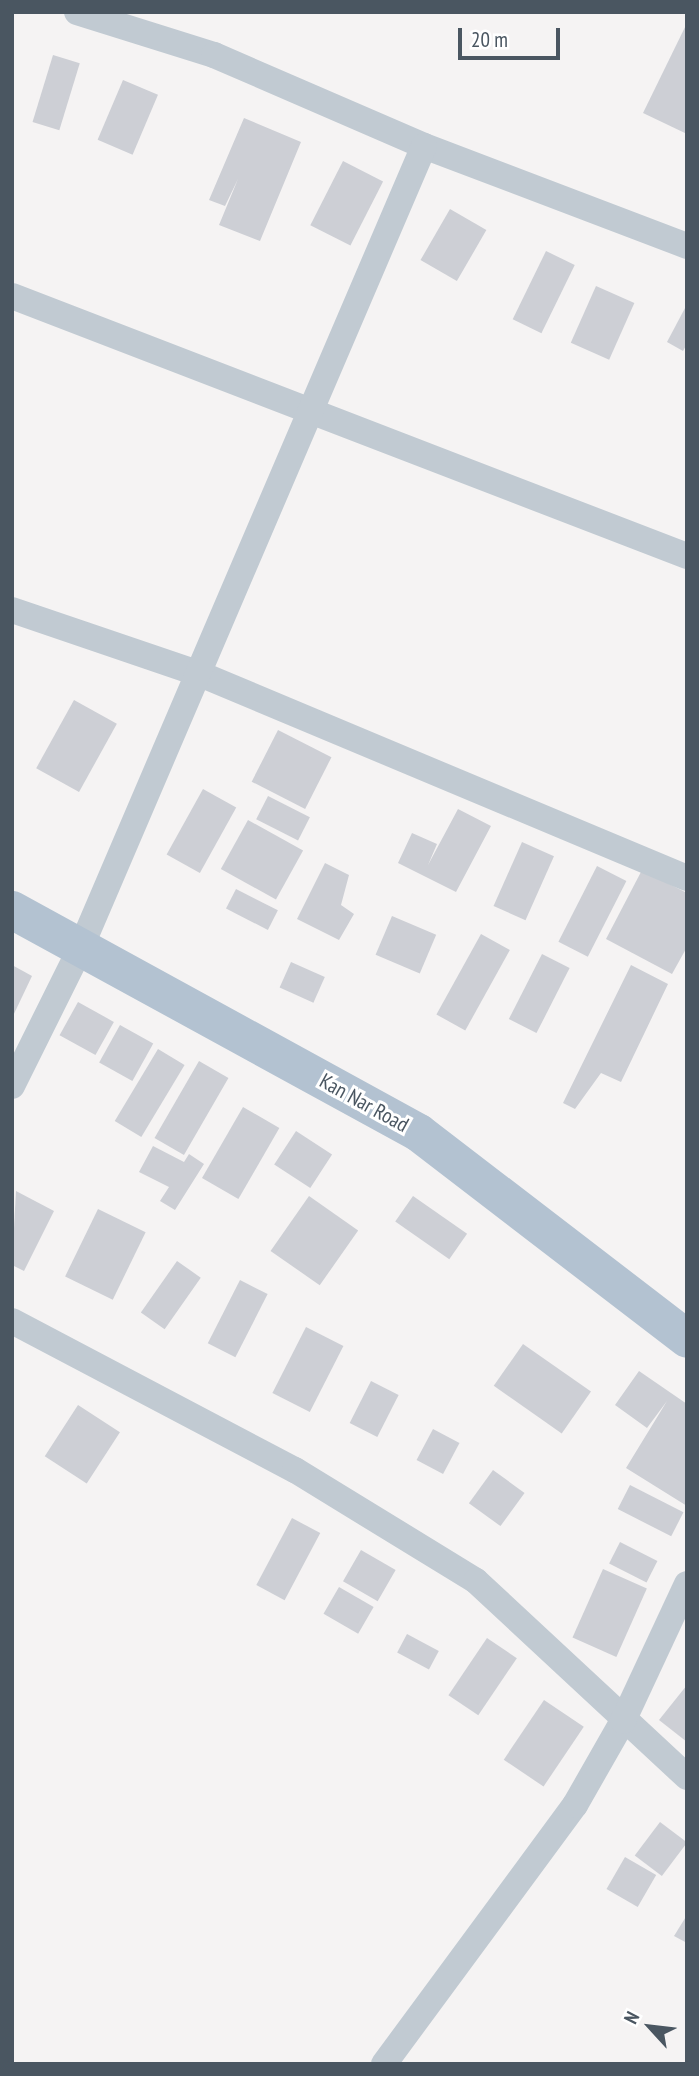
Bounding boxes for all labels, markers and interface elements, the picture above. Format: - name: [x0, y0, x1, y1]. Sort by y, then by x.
- scale bar: [461, 14, 562, 58]
- text: 20 m: [471, 26, 508, 53]
- street label: Kan Nar Road: [315, 1068, 413, 1138]
- north arrow: [615, 1992, 685, 2062]
- text: N: [618, 2007, 644, 2027]

